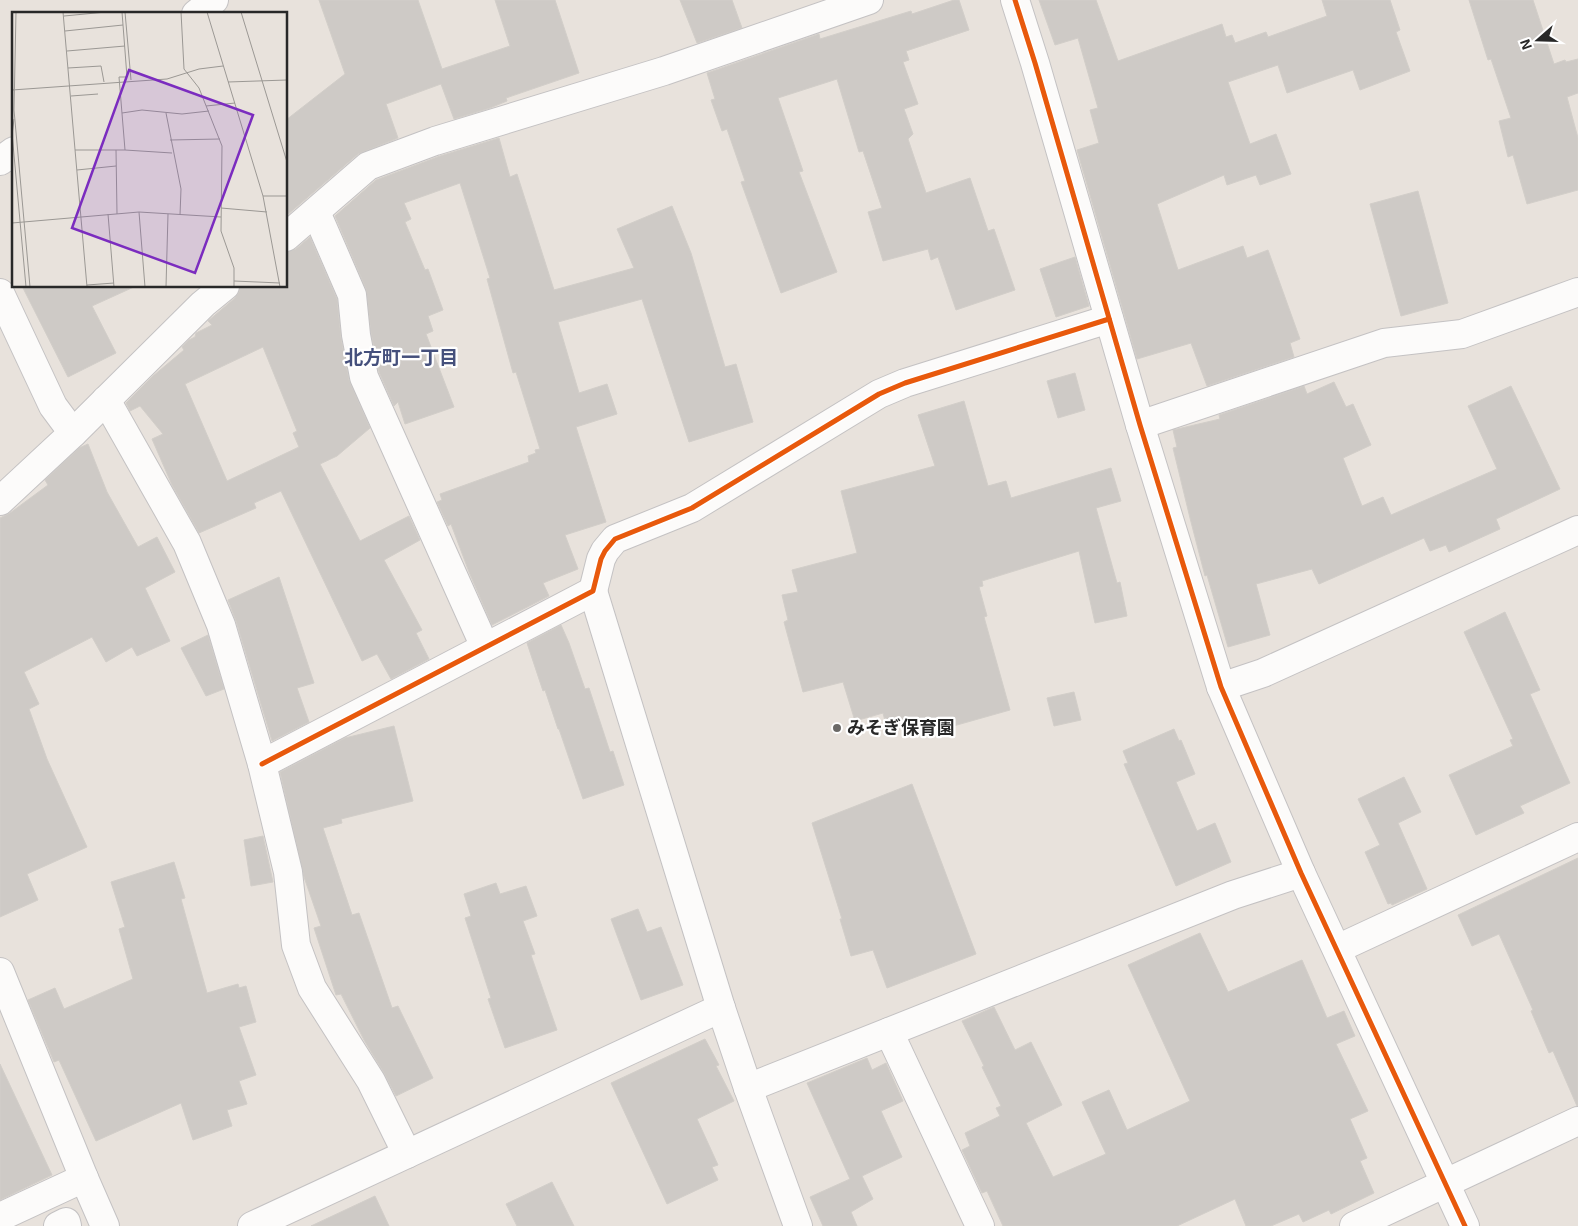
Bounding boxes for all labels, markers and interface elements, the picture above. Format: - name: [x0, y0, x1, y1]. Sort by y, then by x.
- inset map: [12, 12, 288, 288]
- north arrow: [1513, 15, 1563, 65]
- text: N: [1516, 37, 1535, 52]
- district label: 北方町一丁目: [344, 345, 458, 368]
- place label: みそぎ保育園: [847, 716, 955, 738]
- marker: みそぎ保育園: [831, 722, 843, 734]

